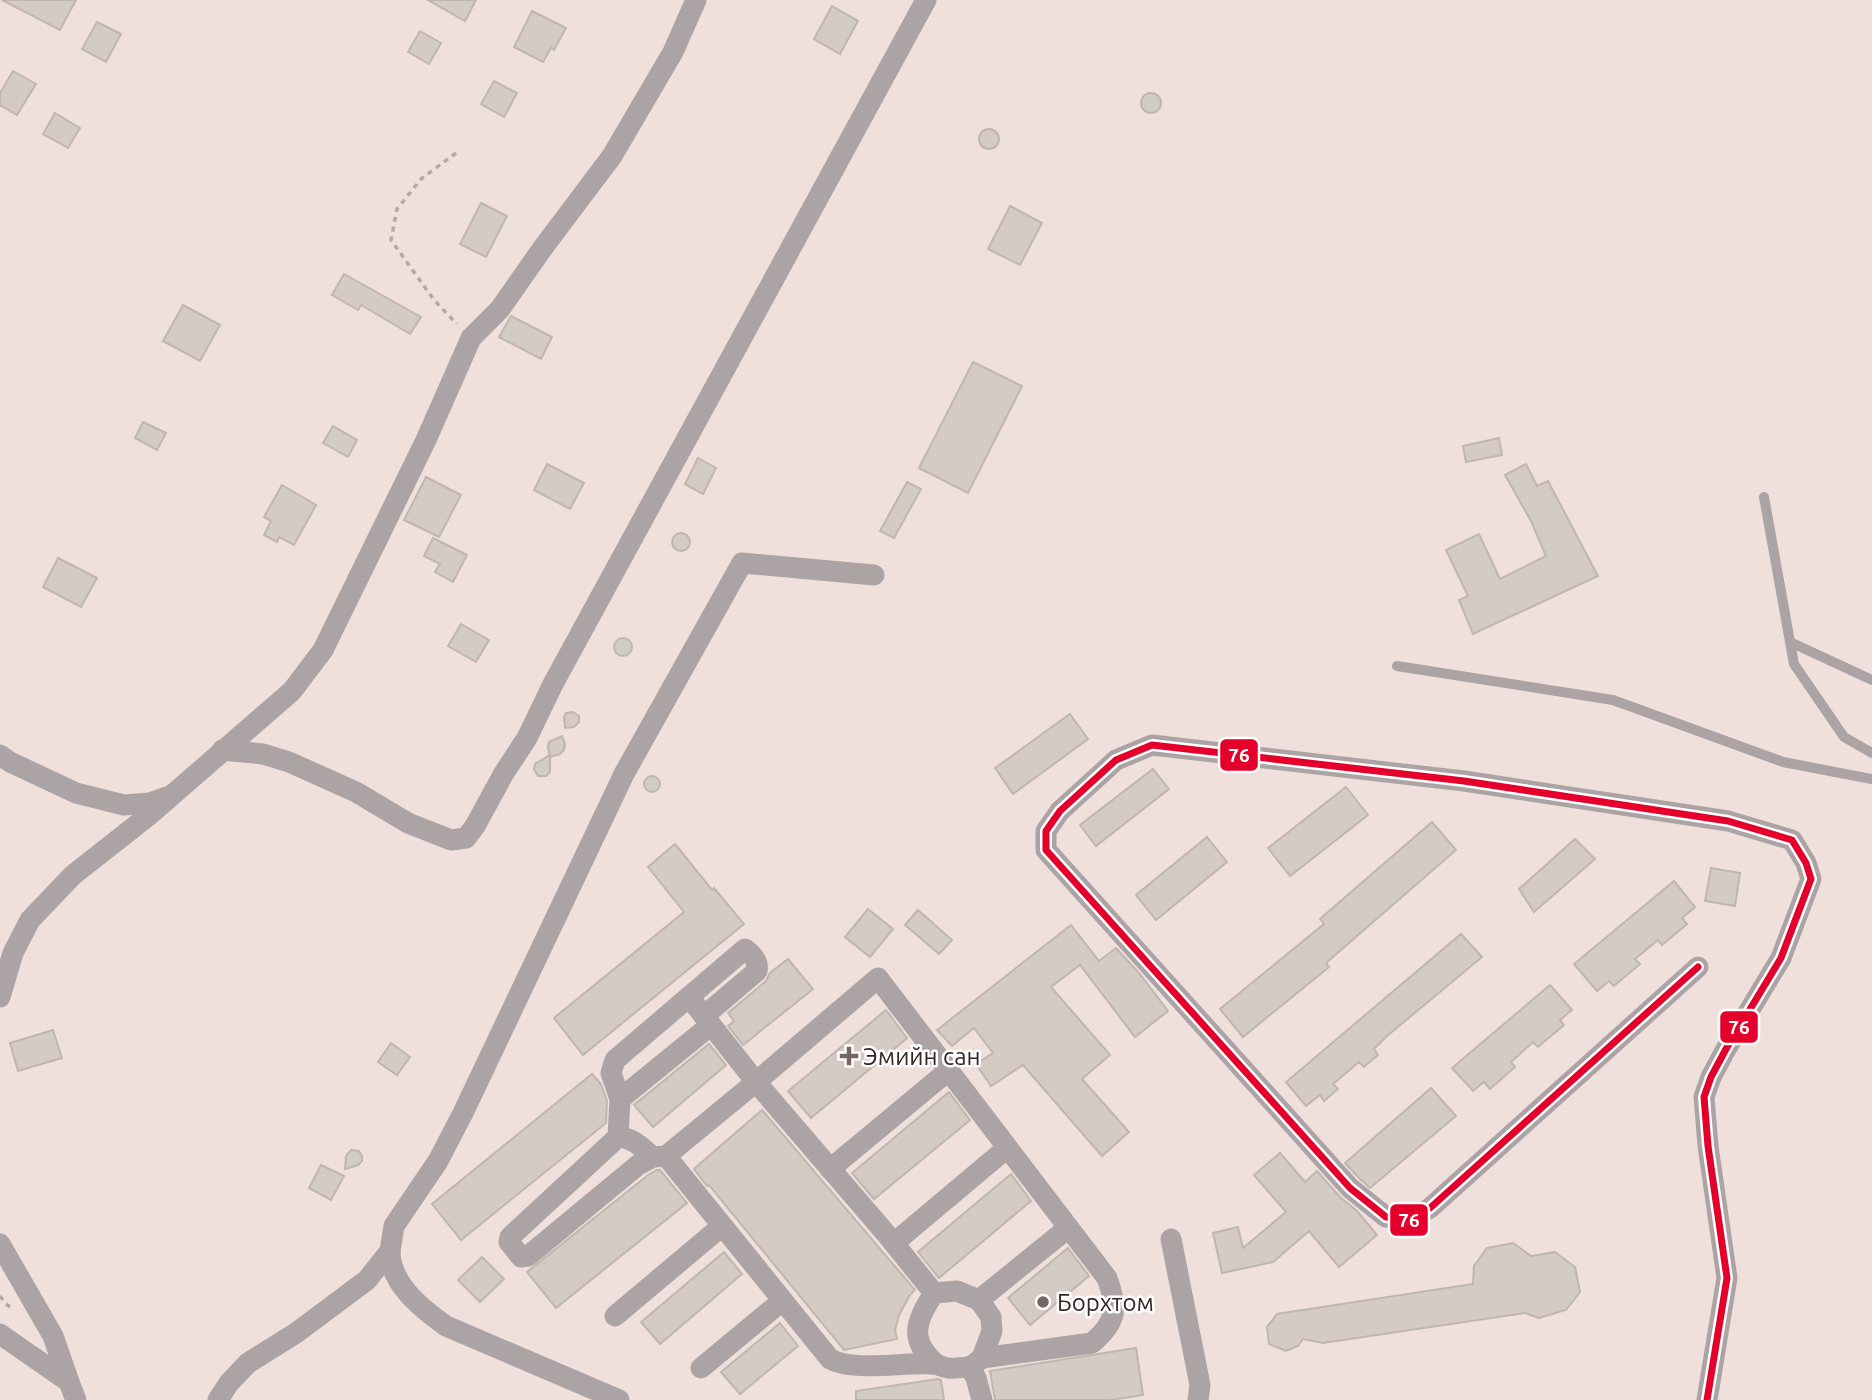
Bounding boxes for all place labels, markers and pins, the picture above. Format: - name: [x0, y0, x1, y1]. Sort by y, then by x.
- place label: Эмийн сан: [863, 1043, 981, 1070]
- marker: Эмийн сан: [841, 1048, 857, 1064]
- place label: Борхтом: [1057, 1289, 1154, 1316]
- marker: Борхтом: [1035, 1294, 1051, 1310]

